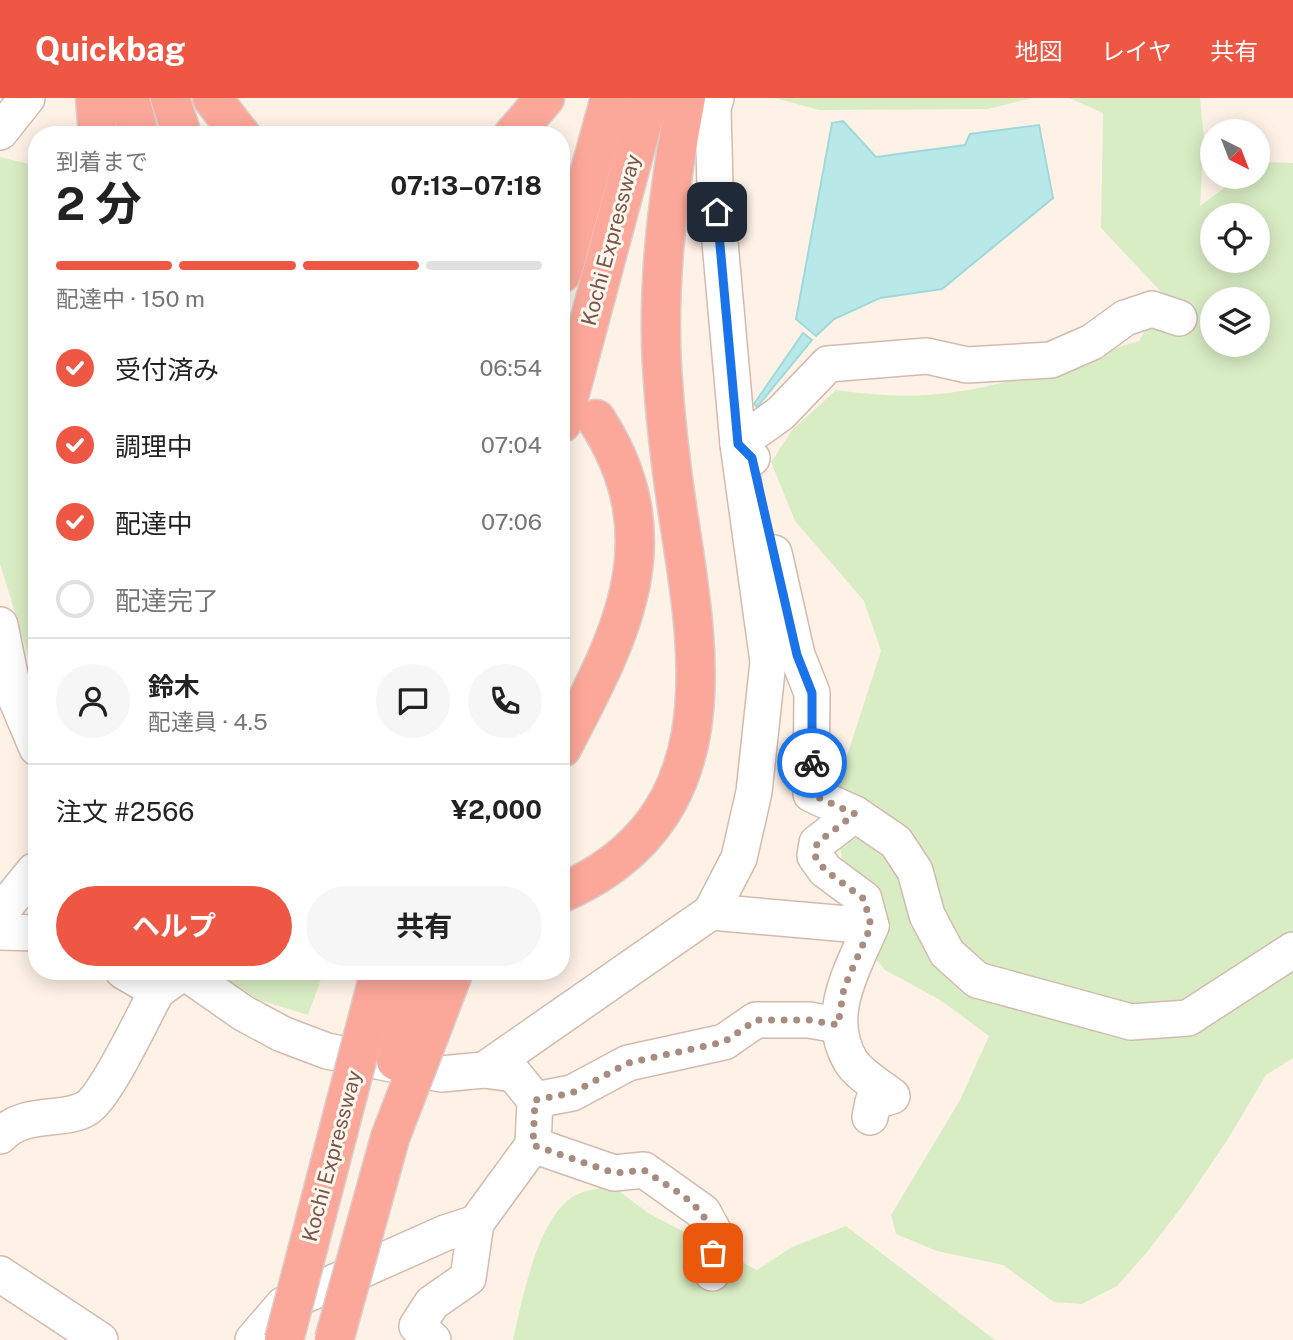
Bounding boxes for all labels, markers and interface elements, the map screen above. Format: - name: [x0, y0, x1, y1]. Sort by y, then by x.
- text: Quickbag: [35, 30, 186, 68]
- text: 地図: [1015, 37, 1063, 65]
- text: レイヤ: [1101, 37, 1172, 65]
- text: 共有: [1210, 37, 1258, 65]
- north arrow: [1200, 119, 1270, 189]
- map controls: [1200, 119, 1270, 357]
- text: 到着まで: [56, 148, 148, 175]
- street label: Kochi Expressway: [576, 152, 645, 328]
- text: 07:13–07:18: [390, 170, 542, 201]
- text: 2 分: [56, 176, 142, 230]
- pin: [687, 182, 747, 242]
- icon: home: [698, 193, 736, 231]
- button: locate: [1200, 203, 1270, 273]
- text: 配達中 · 150 m: [56, 285, 205, 312]
- button: layers: [1200, 287, 1270, 357]
- icon: check: [56, 349, 94, 387]
- text: 受付済み: [115, 354, 219, 385]
- text: 06:54: [479, 354, 542, 381]
- icon: check: [56, 426, 94, 464]
- text: 調理中: [115, 431, 193, 462]
- text: 07:04: [481, 431, 542, 458]
- icon: check: [56, 503, 94, 541]
- text: 配達中: [115, 508, 193, 539]
- text: 07:06: [481, 508, 542, 535]
- text: 配達完了: [115, 585, 219, 616]
- button: person: [56, 664, 130, 738]
- button: chat: [376, 664, 450, 738]
- button: phone: [468, 664, 542, 738]
- text: 鈴木: [148, 671, 200, 702]
- text: 配達員 · 4.5: [148, 708, 268, 735]
- courier: [777, 728, 847, 798]
- icon: bike: [793, 744, 831, 782]
- text: ¥2,000: [451, 794, 542, 825]
- text: 注文 #2566: [56, 796, 194, 827]
- button: ヘルプ: [56, 886, 292, 966]
- button: 共有: [306, 886, 542, 966]
- street label: Kochi Expressway: [297, 1068, 366, 1244]
- pin: [683, 1223, 743, 1283]
- icon: bag: [694, 1234, 732, 1272]

